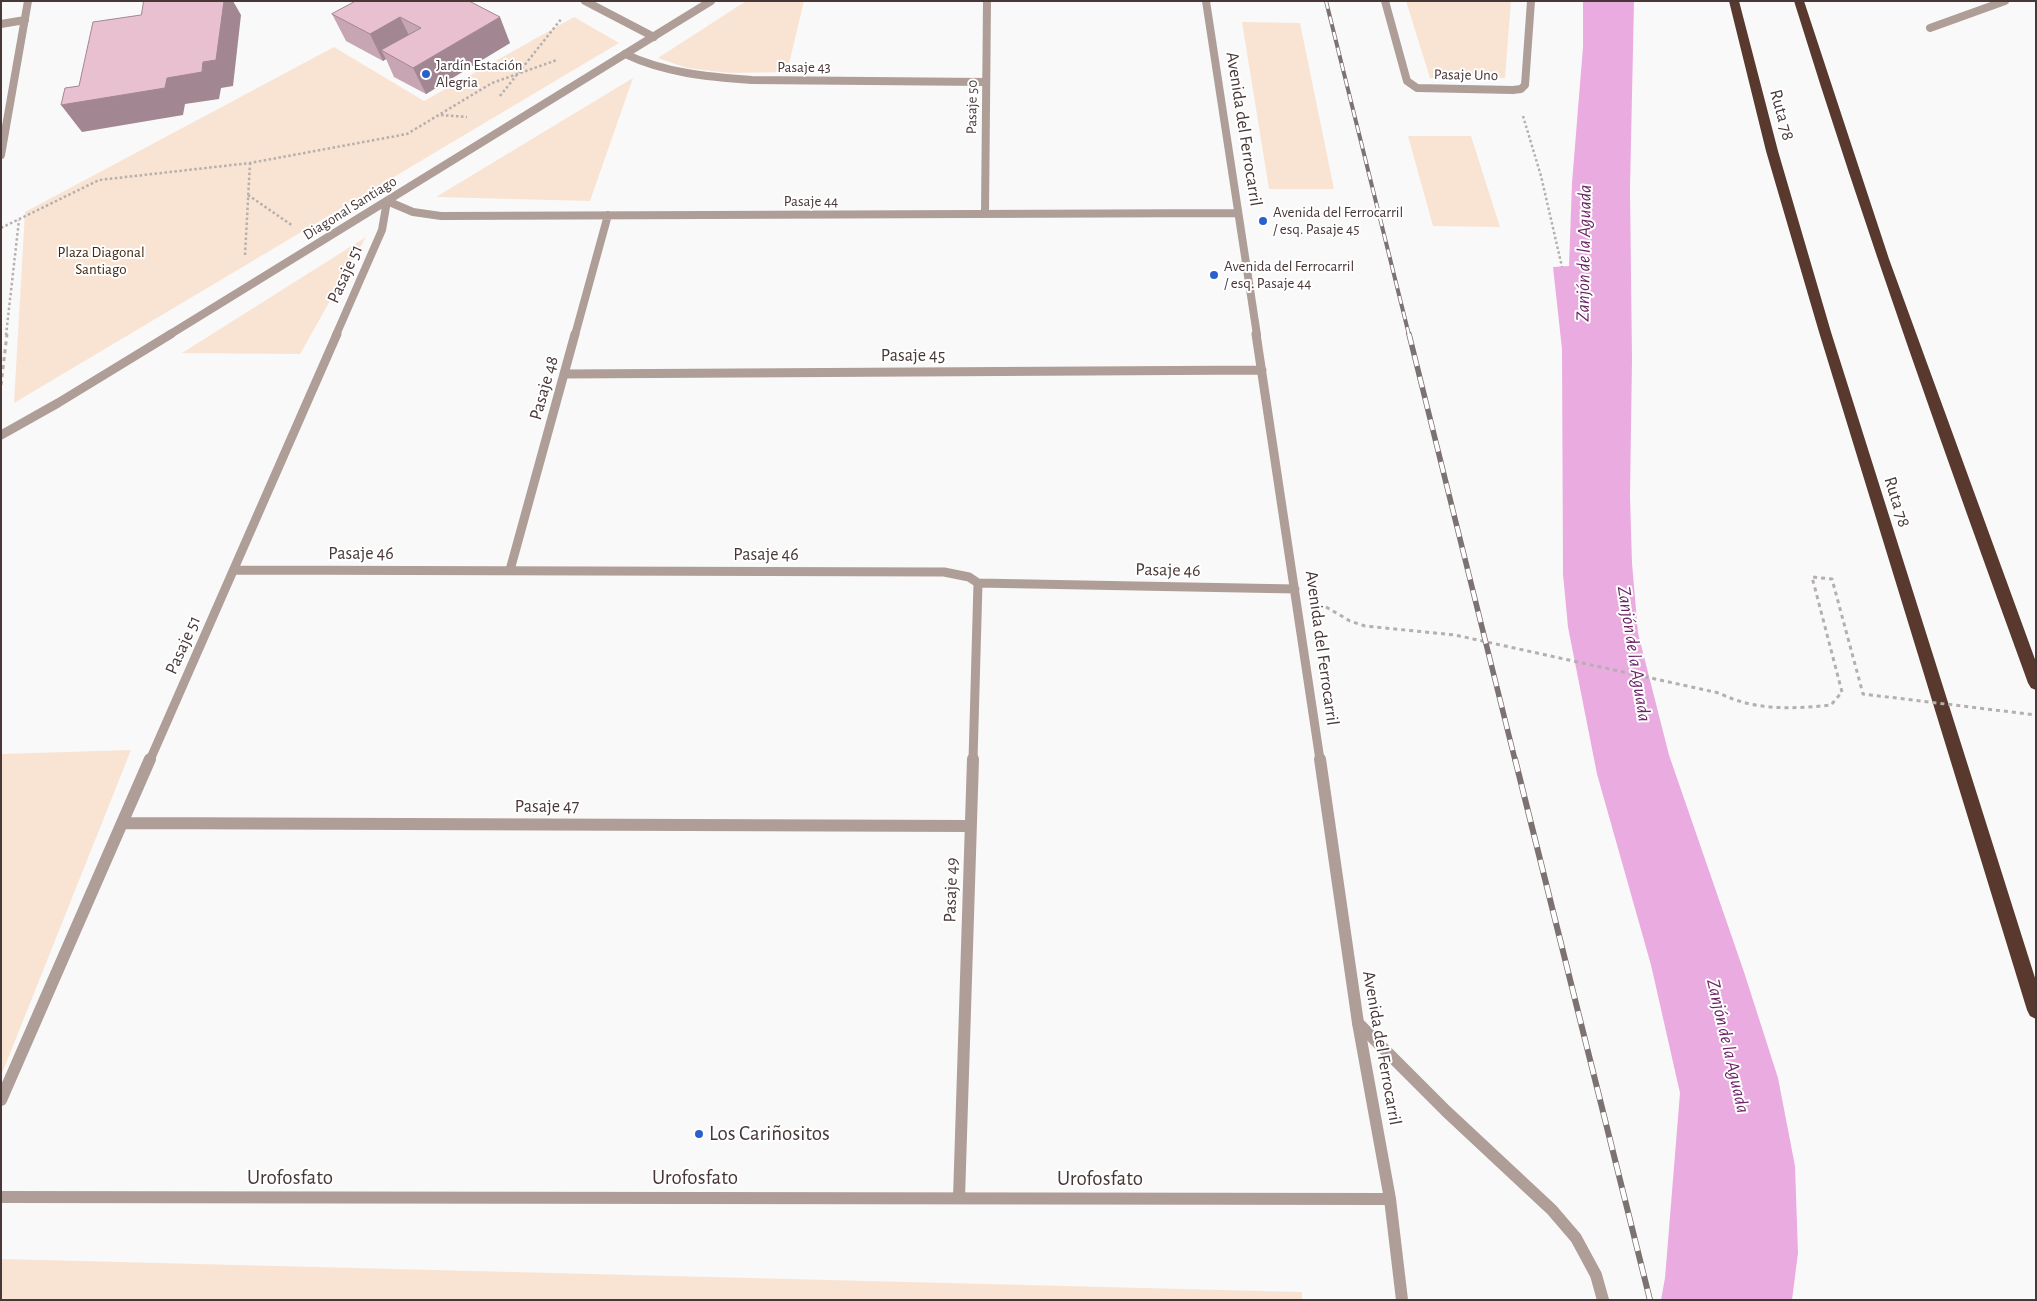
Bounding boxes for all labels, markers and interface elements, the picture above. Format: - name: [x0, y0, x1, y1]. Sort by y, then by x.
- street label: Avenida del Ferrocarril: [1221, 50, 1267, 208]
- place label: Jardín Estación Alegria: [436, 56, 522, 91]
- street label: Pasaje 43: [777, 58, 831, 76]
- street label: Pasaje Uno: [1434, 65, 1498, 85]
- marker: Jardín Estación Alegria: [420, 68, 432, 80]
- street label: Pasaje 50: [963, 80, 981, 134]
- street label: Ruta 78: [1765, 87, 1799, 143]
- street label: Diagonal Santiago: [300, 172, 400, 244]
- water label: Zanjón de la Aguada: [1571, 184, 1597, 322]
- street label: Pasaje 44: [784, 192, 838, 210]
- place label: Avenida del Ferrocarril / esq. Pasaje 45: [1273, 203, 1403, 238]
- marker: Avenida del Ferrocarril / esq. Pasaje 45: [1257, 215, 1269, 227]
- street label: Pasaje 51: [323, 241, 367, 307]
- park label: Plaza Diagonal Santiago: [57, 243, 145, 278]
- place label: Avenida del Ferrocarril / esq. Pasaje 44: [1224, 257, 1354, 292]
- marker: Avenida del Ferrocarril / esq. Pasaje 44: [1208, 269, 1220, 281]
- street label: Pasaje 45: [881, 345, 945, 367]
- street label: Pasaje 48: [525, 354, 563, 422]
- street label: Ruta 78: [1879, 474, 1915, 530]
- street label: Pasaje 46: [328, 543, 394, 565]
- street label: Pasaje 46: [733, 544, 799, 566]
- street label: Pasaje 46: [1135, 559, 1201, 581]
- street label: Avenida del Ferrocarril: [1300, 569, 1344, 727]
- water label: Zanjón de la Aguada: [1612, 585, 1656, 723]
- street label: Pasaje 51: [161, 612, 205, 678]
- street label: Pasaje 47: [515, 796, 579, 818]
- street label: Pasaje 49: [939, 857, 963, 923]
- street label: Avenida del Ferrocarril: [1358, 969, 1406, 1127]
- water label: Zanjón de la Aguada: [1701, 977, 1755, 1115]
- place label: Los Cariñositos: [709, 1121, 830, 1147]
- marker: Los Cariñositos: [693, 1128, 705, 1140]
- street label: Urofosfato: [247, 1165, 333, 1191]
- street label: Urofosfato: [652, 1165, 738, 1191]
- street label: Urofosfato: [1057, 1166, 1143, 1192]

